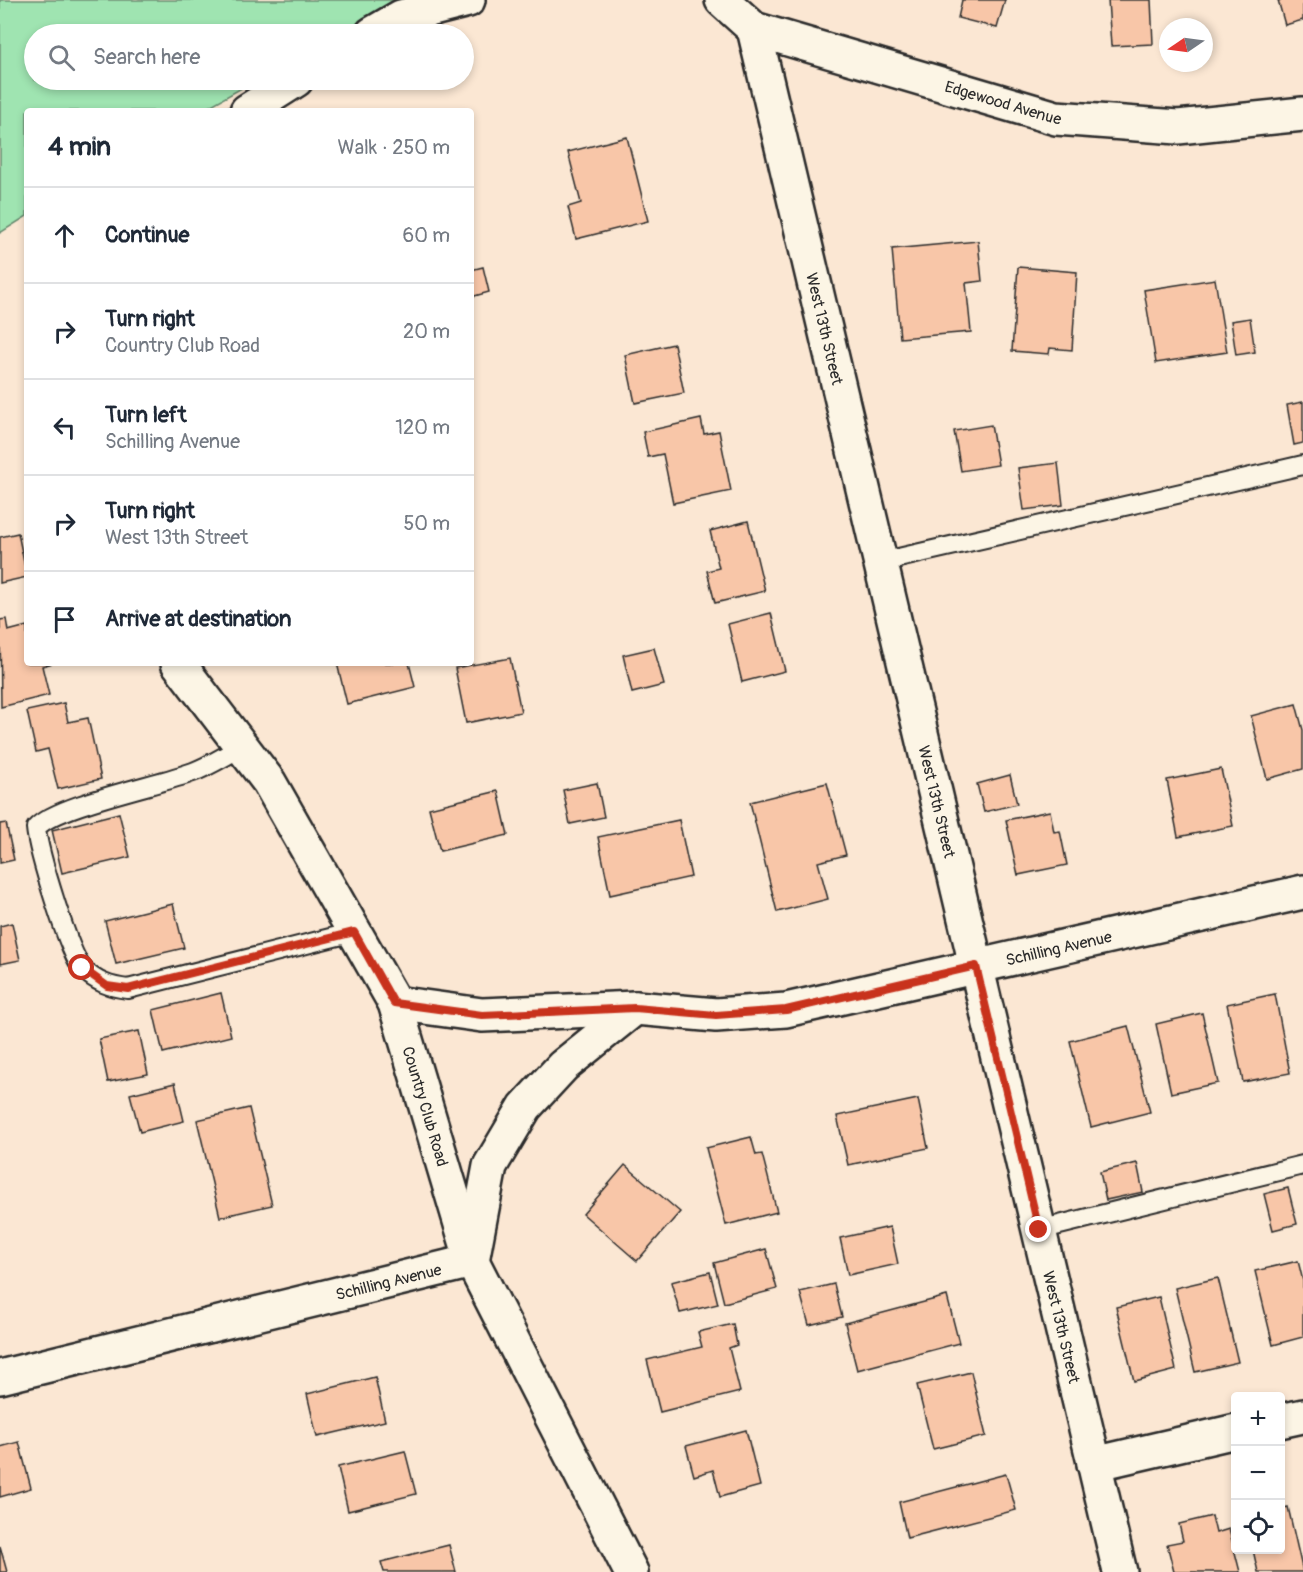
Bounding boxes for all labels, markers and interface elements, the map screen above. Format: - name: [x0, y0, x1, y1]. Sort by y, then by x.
- north arrow: [1159, 18, 1213, 72]
- search box: [24, 24, 474, 90]
- icon: search: [45, 41, 78, 74]
- text: Search here: [93, 43, 200, 71]
- street label: Edgewood Avenue: [942, 77, 1062, 129]
- text: 4 min: [48, 131, 111, 163]
- text: Walk · 250 m: [338, 135, 450, 160]
- icon: ahead: [48, 219, 81, 252]
- text: Continue: [105, 221, 189, 249]
- text: 60 m: [403, 223, 450, 248]
- street label: West 13th Street: [801, 271, 847, 388]
- text: Turn right: [105, 305, 195, 333]
- icon: right: [48, 315, 81, 348]
- text: 20 m: [403, 319, 450, 344]
- text: Country Club Road: [105, 333, 260, 358]
- text: Turn left: [105, 401, 187, 429]
- icon: left: [48, 411, 81, 444]
- text: 120 m: [395, 415, 450, 440]
- text: Schilling Avenue: [105, 429, 240, 454]
- text: Turn right: [105, 497, 195, 525]
- icon: right: [48, 507, 81, 540]
- text: 50 m: [403, 511, 450, 536]
- text: West 13th Street: [105, 525, 248, 550]
- icon: arrive: [48, 603, 81, 636]
- text: Arrive at destination: [105, 605, 291, 633]
- street label: West 13th Street: [913, 744, 959, 860]
- street label: Schilling Avenue: [1004, 927, 1114, 971]
- route start: [68, 954, 94, 980]
- street label: Country Club Road: [398, 1044, 452, 1169]
- route end: [1025, 1216, 1051, 1242]
- street label: Schilling Avenue: [334, 1260, 444, 1305]
- street label: West 13th Street: [1038, 1269, 1084, 1386]
- map controls: [1231, 1392, 1285, 1554]
- button: +: [1231, 1392, 1285, 1446]
- button: −: [1231, 1446, 1285, 1500]
- button: locate: [1231, 1500, 1285, 1554]

